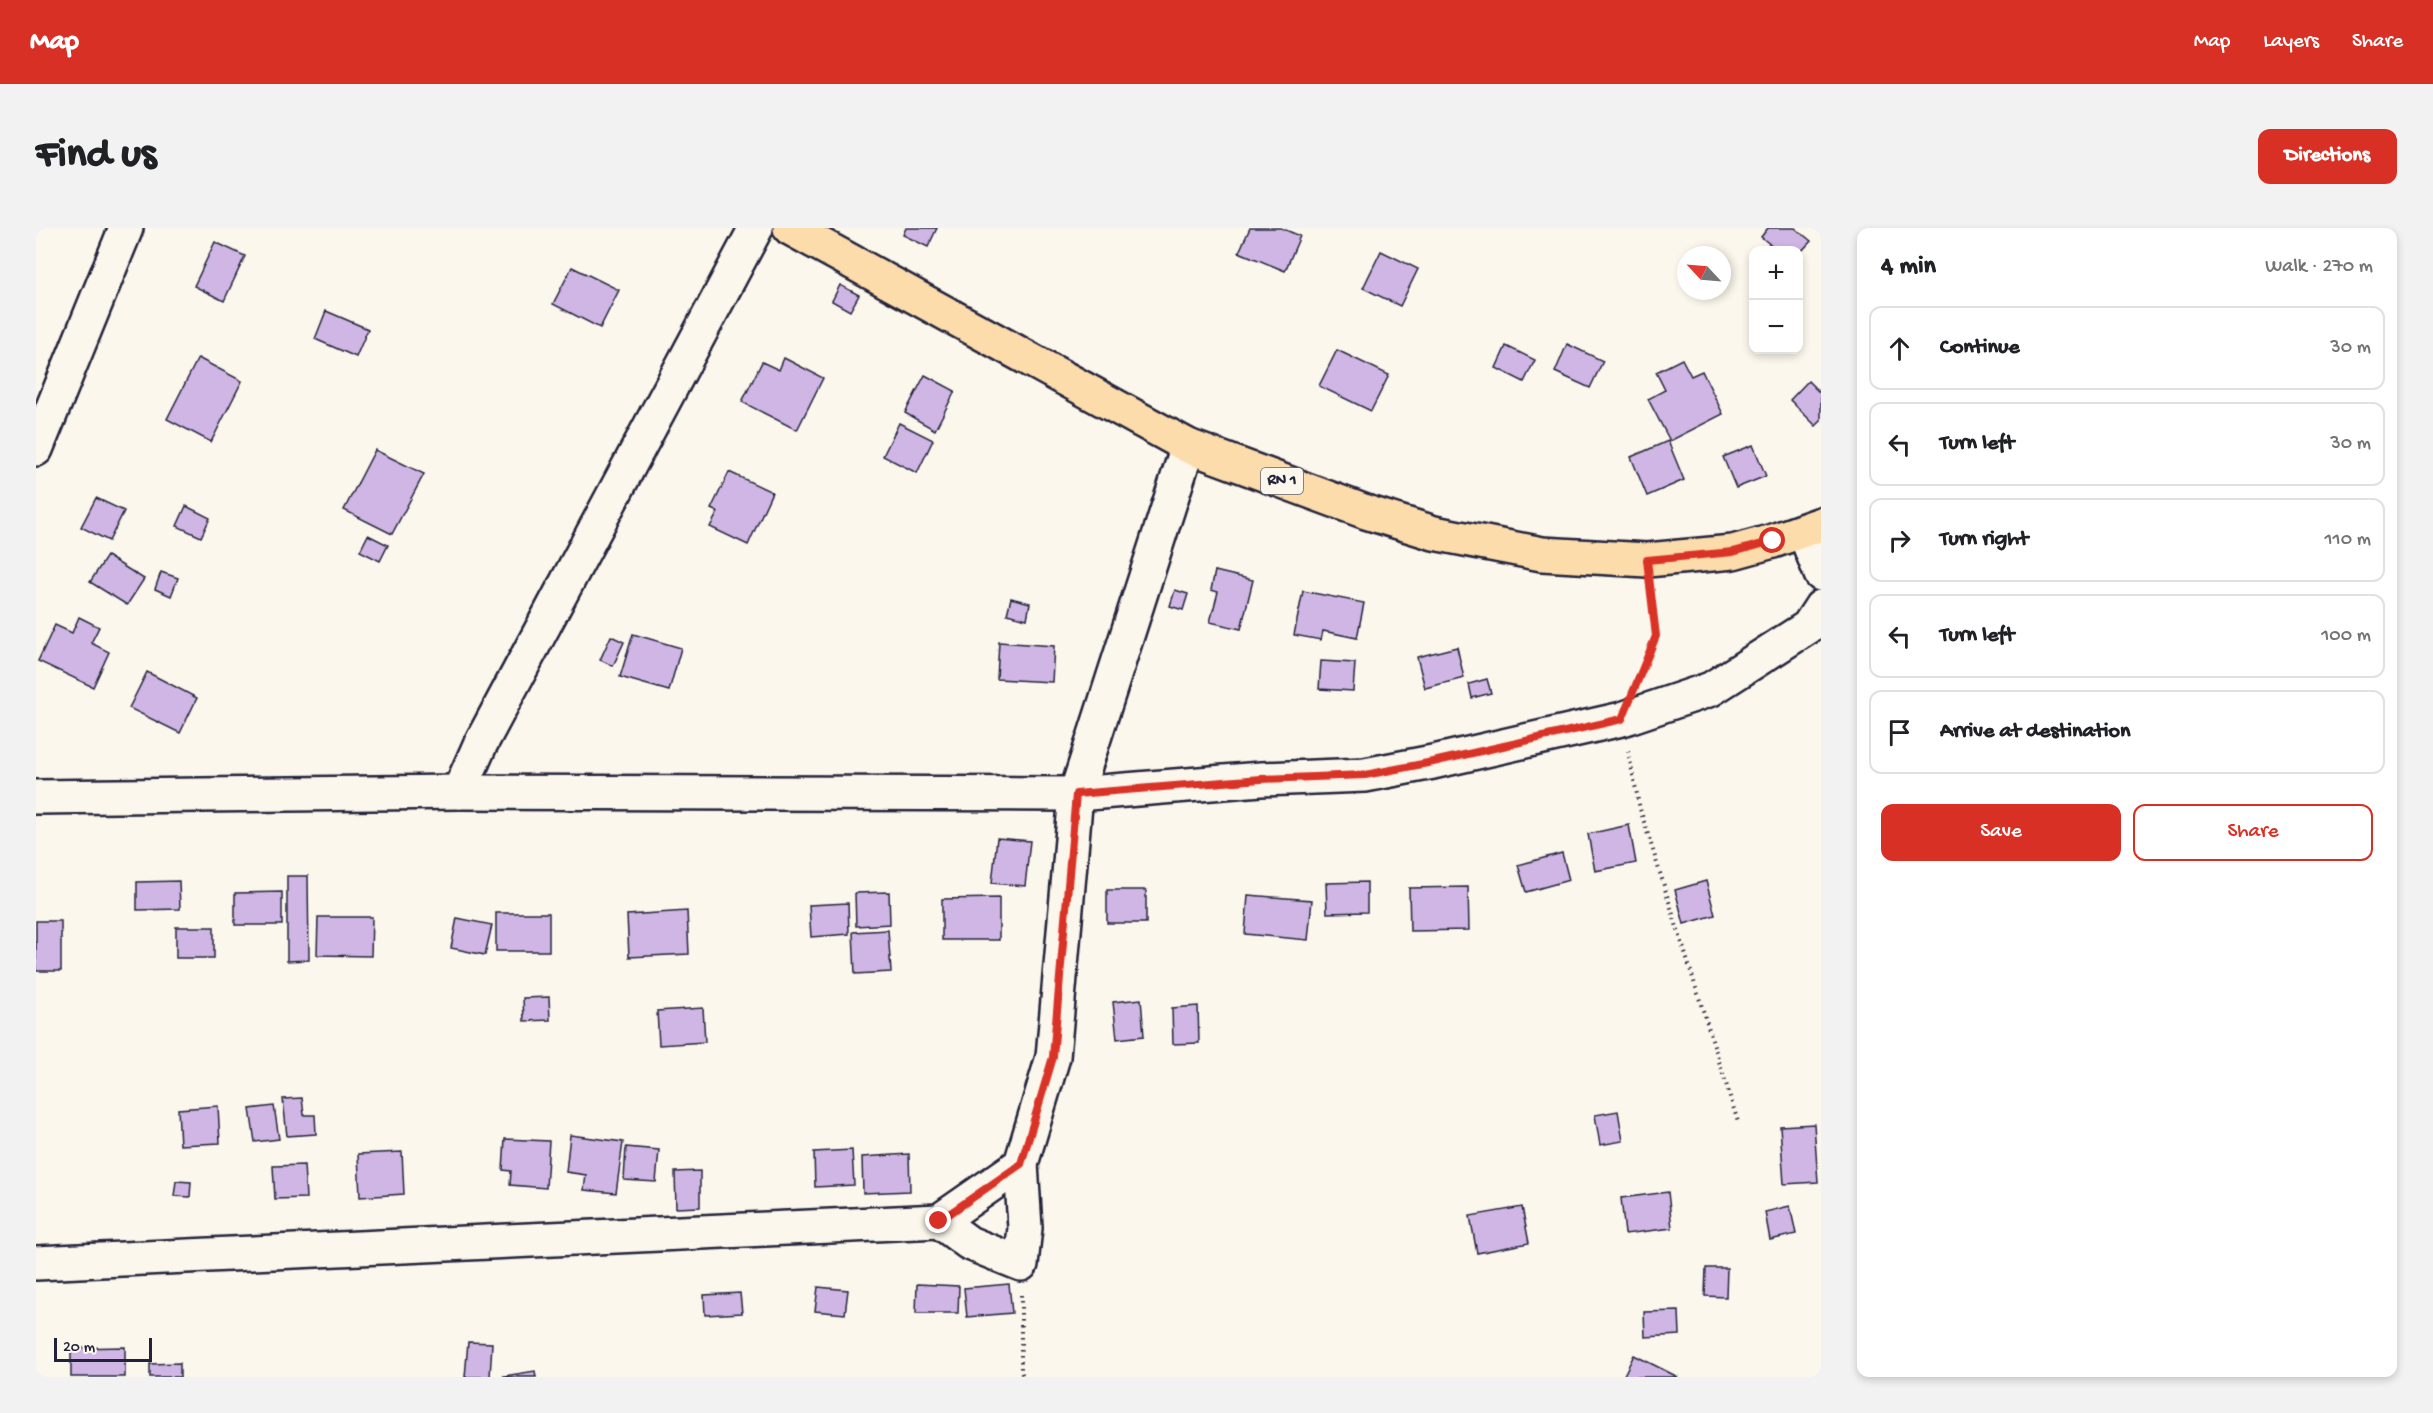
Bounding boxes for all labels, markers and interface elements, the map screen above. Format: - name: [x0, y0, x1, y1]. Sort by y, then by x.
- text: Map: [30, 26, 79, 59]
- text: Map: [2194, 30, 2230, 55]
- text: Layers: [2263, 30, 2319, 55]
- text: Share: [2352, 30, 2403, 55]
- button: Directions: [2258, 129, 2397, 184]
- text: Find us: [36, 132, 156, 181]
- north arrow: [1677, 246, 1731, 300]
- map controls: [1749, 246, 1803, 354]
- button: +: [1749, 246, 1803, 300]
- text: 4 min: [1881, 252, 1936, 283]
- text: Walk · 270 m: [2265, 256, 2373, 279]
- button: −: [1749, 300, 1803, 354]
- icon: ahead: [1883, 332, 1916, 365]
- text: Continue: [1940, 335, 2020, 361]
- text: 30 m: [2330, 337, 2371, 360]
- icon: left: [1883, 428, 1916, 461]
- text: Turn left: [1940, 431, 2014, 457]
- text: 30 m: [2330, 433, 2371, 456]
- road number: RN 1: [1261, 468, 1303, 494]
- icon: right: [1883, 524, 1916, 557]
- route start: [1759, 527, 1785, 553]
- text: Turn right: [1940, 527, 2028, 553]
- text: 110 m: [2325, 529, 2371, 552]
- icon: left: [1883, 620, 1916, 653]
- text: Turn left: [1940, 623, 2014, 649]
- text: 100 m: [2321, 625, 2371, 648]
- icon: arrive: [1883, 716, 1916, 749]
- text: Arrive at destination: [1940, 719, 2130, 745]
- button: Save: [1881, 804, 2121, 861]
- button: Share: [2133, 804, 2373, 861]
- route end: [925, 1207, 951, 1233]
- scale bar: [54, 1335, 152, 1362]
- text: 20 m: [63, 1339, 95, 1358]

